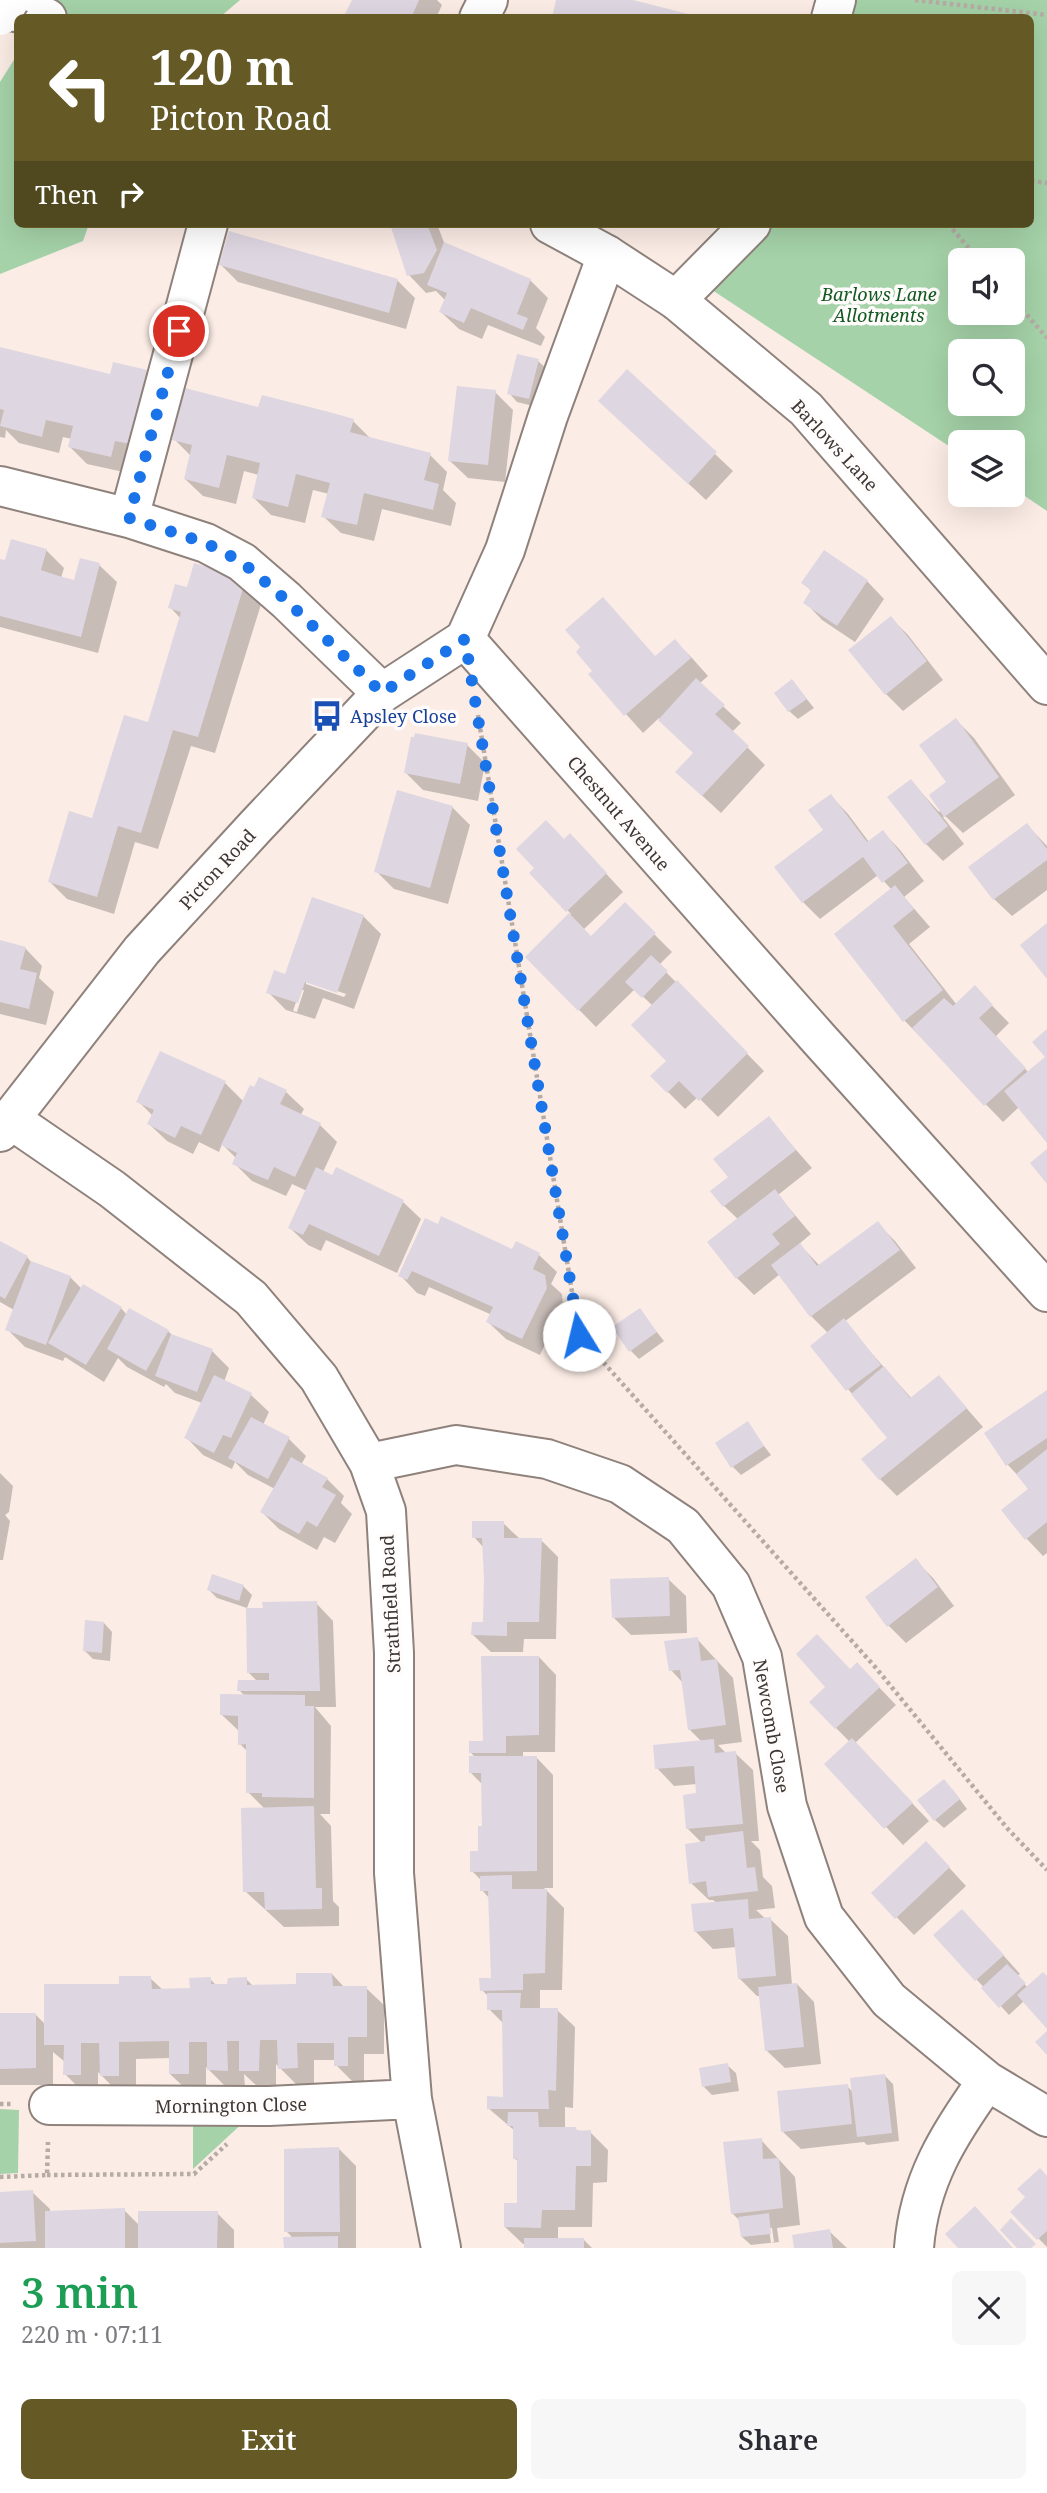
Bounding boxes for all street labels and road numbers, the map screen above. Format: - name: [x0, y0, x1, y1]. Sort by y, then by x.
- street label: Barlows Lane: [786, 394, 884, 496]
- street label: Chestnut Avenue: [562, 750, 676, 876]
- street label: Picton Road: [173, 824, 261, 914]
- street label: Strathfield Road: [374, 1534, 406, 1674]
- street label: Newcomb Close: [748, 1657, 796, 1795]
- street label: Mornington Close: [155, 2092, 307, 2118]

